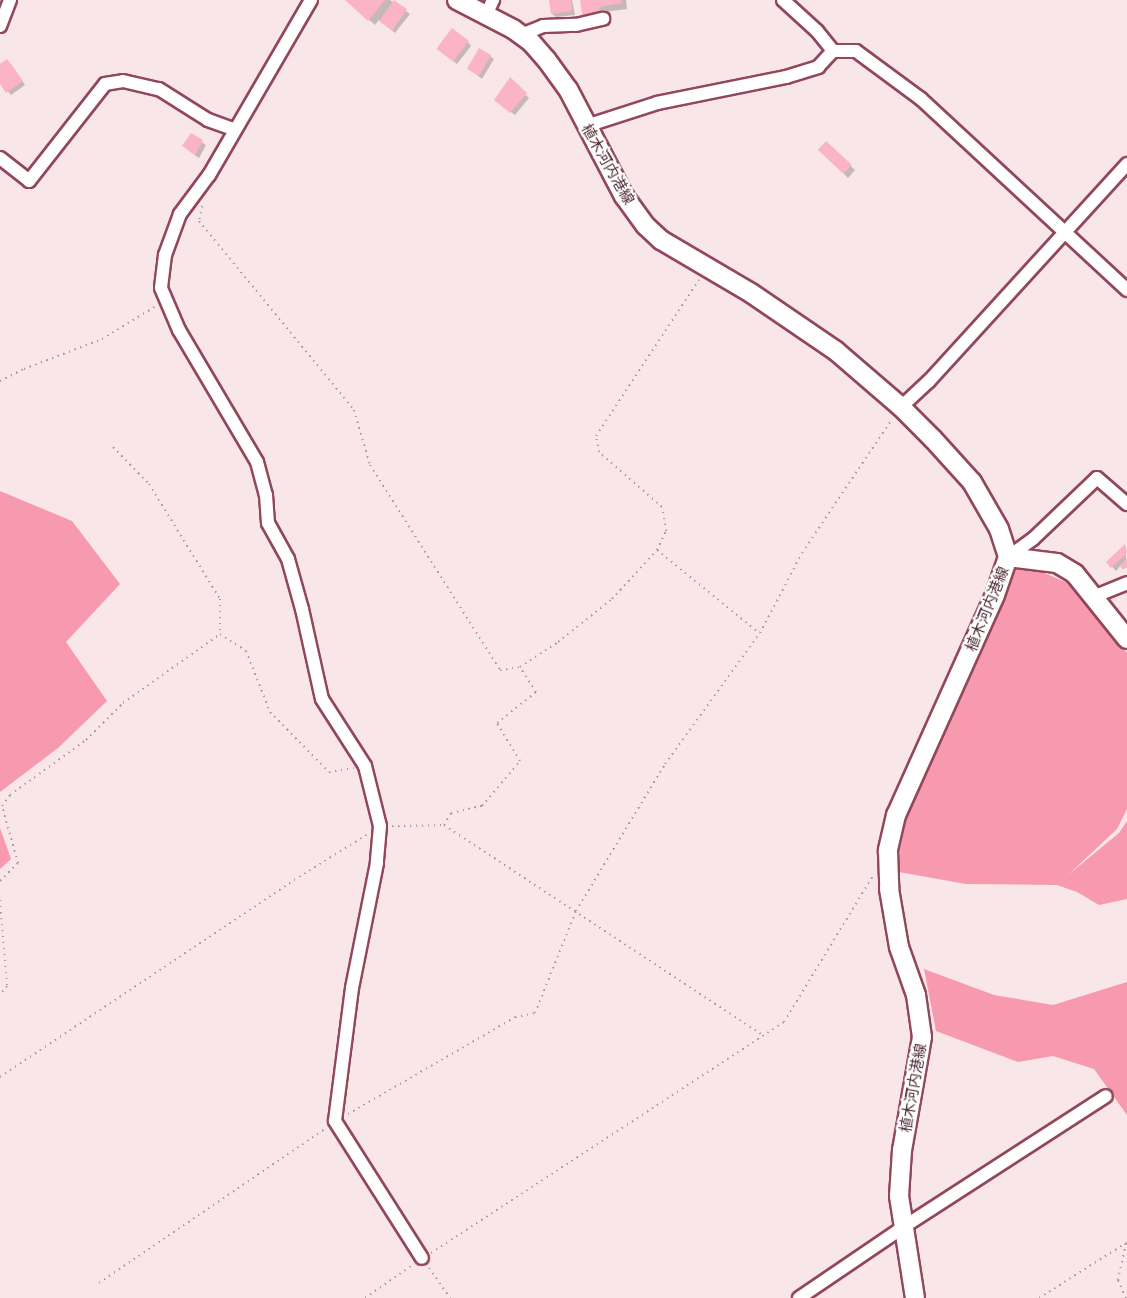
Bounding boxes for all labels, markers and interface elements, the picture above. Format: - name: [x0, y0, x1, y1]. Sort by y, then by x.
- street label: 植木河内港線: [578, 121, 638, 207]
- street label: 植木河内港線: [962, 564, 1012, 654]
- street label: 植木河内港線: [896, 1042, 930, 1134]

